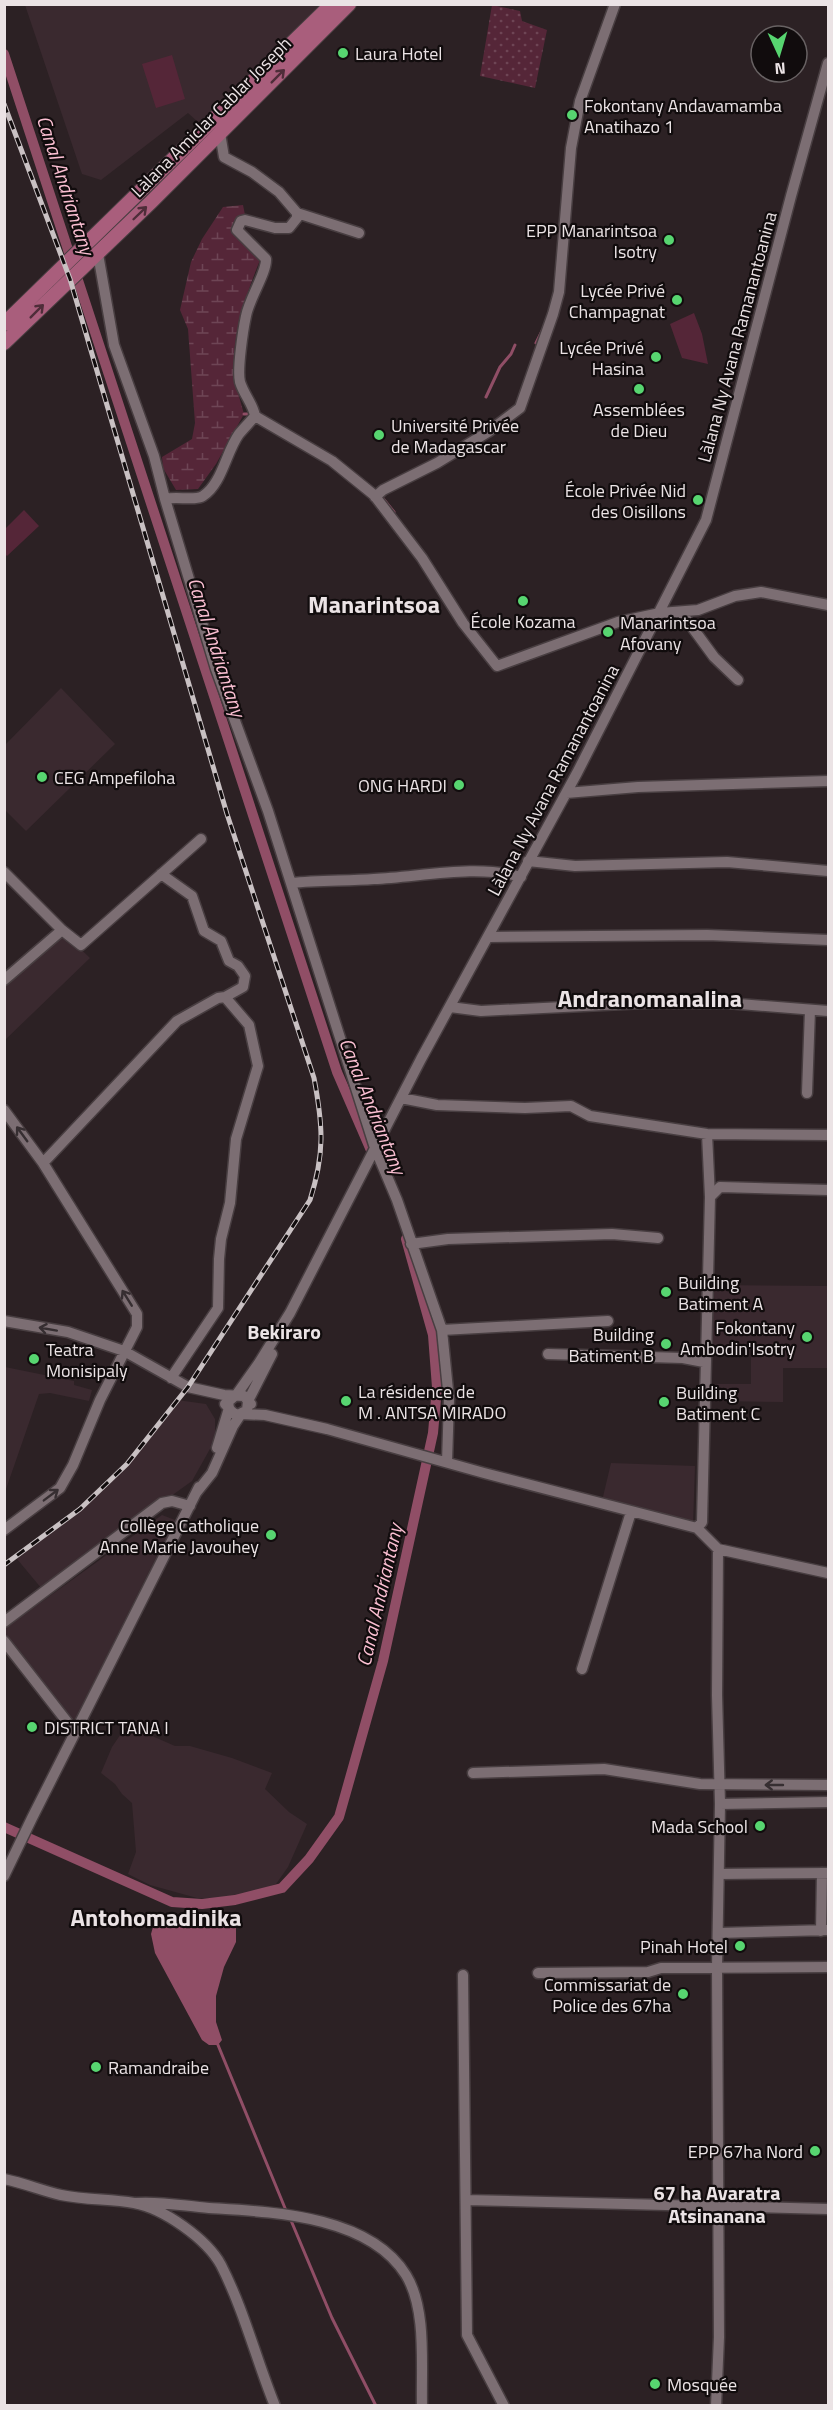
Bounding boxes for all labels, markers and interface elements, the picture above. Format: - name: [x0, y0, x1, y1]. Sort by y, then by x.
- north arrow: [749, 24, 809, 84]
- street label: Làlana Amiclar Cablar Joseph: [125, 31, 297, 203]
- place label: Laura Hotel: [355, 40, 442, 67]
- marker: Laura Hotel: [336, 46, 350, 60]
- text: N: [774, 57, 786, 81]
- one-way arrow: [271, 68, 285, 83]
- place label: Fokontany Andavamamba Anatihazo 1: [584, 92, 782, 140]
- marker: Fokontany Andavamamba Anatihazo 1: [565, 108, 579, 122]
- water label: Canal Andriantany: [29, 111, 104, 261]
- one-way arrow: [132, 206, 147, 220]
- street label: Làlana Ny Avana Ramanantoanina: [691, 209, 783, 465]
- place label: EPP Manarintsoa Isotry: [526, 217, 657, 265]
- marker: EPP Manarintsoa Isotry: [662, 233, 676, 247]
- place label: Lycée Privé Champagnat: [569, 277, 666, 325]
- marker: Lycée Privé Champagnat: [670, 293, 684, 307]
- one-way arrow: [30, 303, 45, 318]
- place label: Lycée Privé Hasina: [559, 334, 644, 382]
- marker: Lycée Privé Hasina: [649, 350, 663, 364]
- marker: Assemblées de Dieu: [632, 382, 646, 396]
- place label: Assemblées de Dieu: [593, 396, 685, 444]
- place label: Université Privée de Madagascar: [391, 412, 519, 460]
- marker: Université Privée de Madagascar: [372, 428, 386, 442]
- place label: École Privée Nid des Oisillons: [565, 477, 686, 525]
- marker: École Privée Nid des Oisillons: [691, 493, 705, 507]
- water label: Canal Andriantany: [180, 573, 255, 723]
- district label: Manarintsoa: [308, 586, 440, 622]
- marker: École Kozama: [516, 594, 530, 608]
- place label: École Kozama: [471, 608, 575, 635]
- place label: Manarintsoa Afovany: [620, 609, 716, 657]
- marker: Manarintsoa Afovany: [601, 625, 615, 639]
- street label: Làlana Ny Avana Ramanantoanina: [480, 660, 626, 900]
- place label: CEG Ampefiloha: [54, 764, 175, 791]
- marker: CEG Ampefiloha: [35, 770, 49, 784]
- place label: ONG HARDI: [358, 772, 447, 799]
- marker: ONG HARDI: [452, 778, 466, 792]
- district label: Andranomanalina: [558, 980, 742, 1016]
- water label: Canal Andriantany: [331, 1033, 415, 1181]
- one-way arrow: [16, 1127, 28, 1143]
- place label: Building Batiment A: [678, 1269, 763, 1317]
- marker: Building Batiment A: [659, 1285, 673, 1299]
- one-way arrow: [121, 1290, 133, 1307]
- place label: Fokontany Ambodin'Isotry: [680, 1314, 795, 1362]
- district label: Bekiraro: [247, 1316, 321, 1347]
- place label: Building Batiment B: [569, 1321, 654, 1369]
- one-way arrow: [39, 1323, 58, 1334]
- marker: Fokontany Ambodin'Isotry: [800, 1330, 814, 1344]
- place label: Teatra Monisipaly: [46, 1336, 128, 1384]
- marker: Building Batiment B: [659, 1337, 673, 1351]
- marker: Teatra Monisipaly: [27, 1352, 41, 1366]
- place label: La résidence de M . ANTSA MIRADO: [358, 1378, 506, 1426]
- place label: Building Batiment C: [676, 1379, 760, 1427]
- marker: La résidence de M . ANTSA MIRADO: [339, 1394, 353, 1408]
- marker: Building Batiment C: [657, 1395, 671, 1409]
- one-way arrow: [43, 1488, 59, 1501]
- place label: Collège Catholique Anne Marie Javouhey: [100, 1512, 259, 1560]
- water label: Canal Andriantany: [348, 1519, 411, 1669]
- marker: Collège Catholique Anne Marie Javouhey: [264, 1528, 278, 1542]
- place label: DISTRICT TANA I: [44, 1714, 169, 1741]
- marker: DISTRICT TANA I: [25, 1720, 39, 1734]
- one-way arrow: [765, 1779, 785, 1791]
- place label: Mada School: [651, 1813, 748, 1840]
- marker: Mada School: [753, 1819, 767, 1833]
- district label: Antohomadinika: [70, 1899, 242, 1935]
- place label: Pinah Hotel: [640, 1933, 728, 1960]
- marker: Pinah Hotel: [733, 1939, 747, 1953]
- place label: Commissariat de Police des 67ha: [544, 1971, 671, 2019]
- marker: Commissariat de Police des 67ha: [676, 1987, 690, 2001]
- place label: Ramandraibe: [108, 2054, 209, 2081]
- marker: Ramandraibe: [89, 2060, 103, 2074]
- place label: EPP 67ha Nord: [688, 2138, 803, 2165]
- marker: EPP 67ha Nord: [808, 2144, 822, 2158]
- district label: 67 ha Avaratra Atsinanana: [654, 2177, 780, 2231]
- place label: Mosquée: [667, 2371, 737, 2398]
- marker: Mosquée: [648, 2377, 662, 2391]

